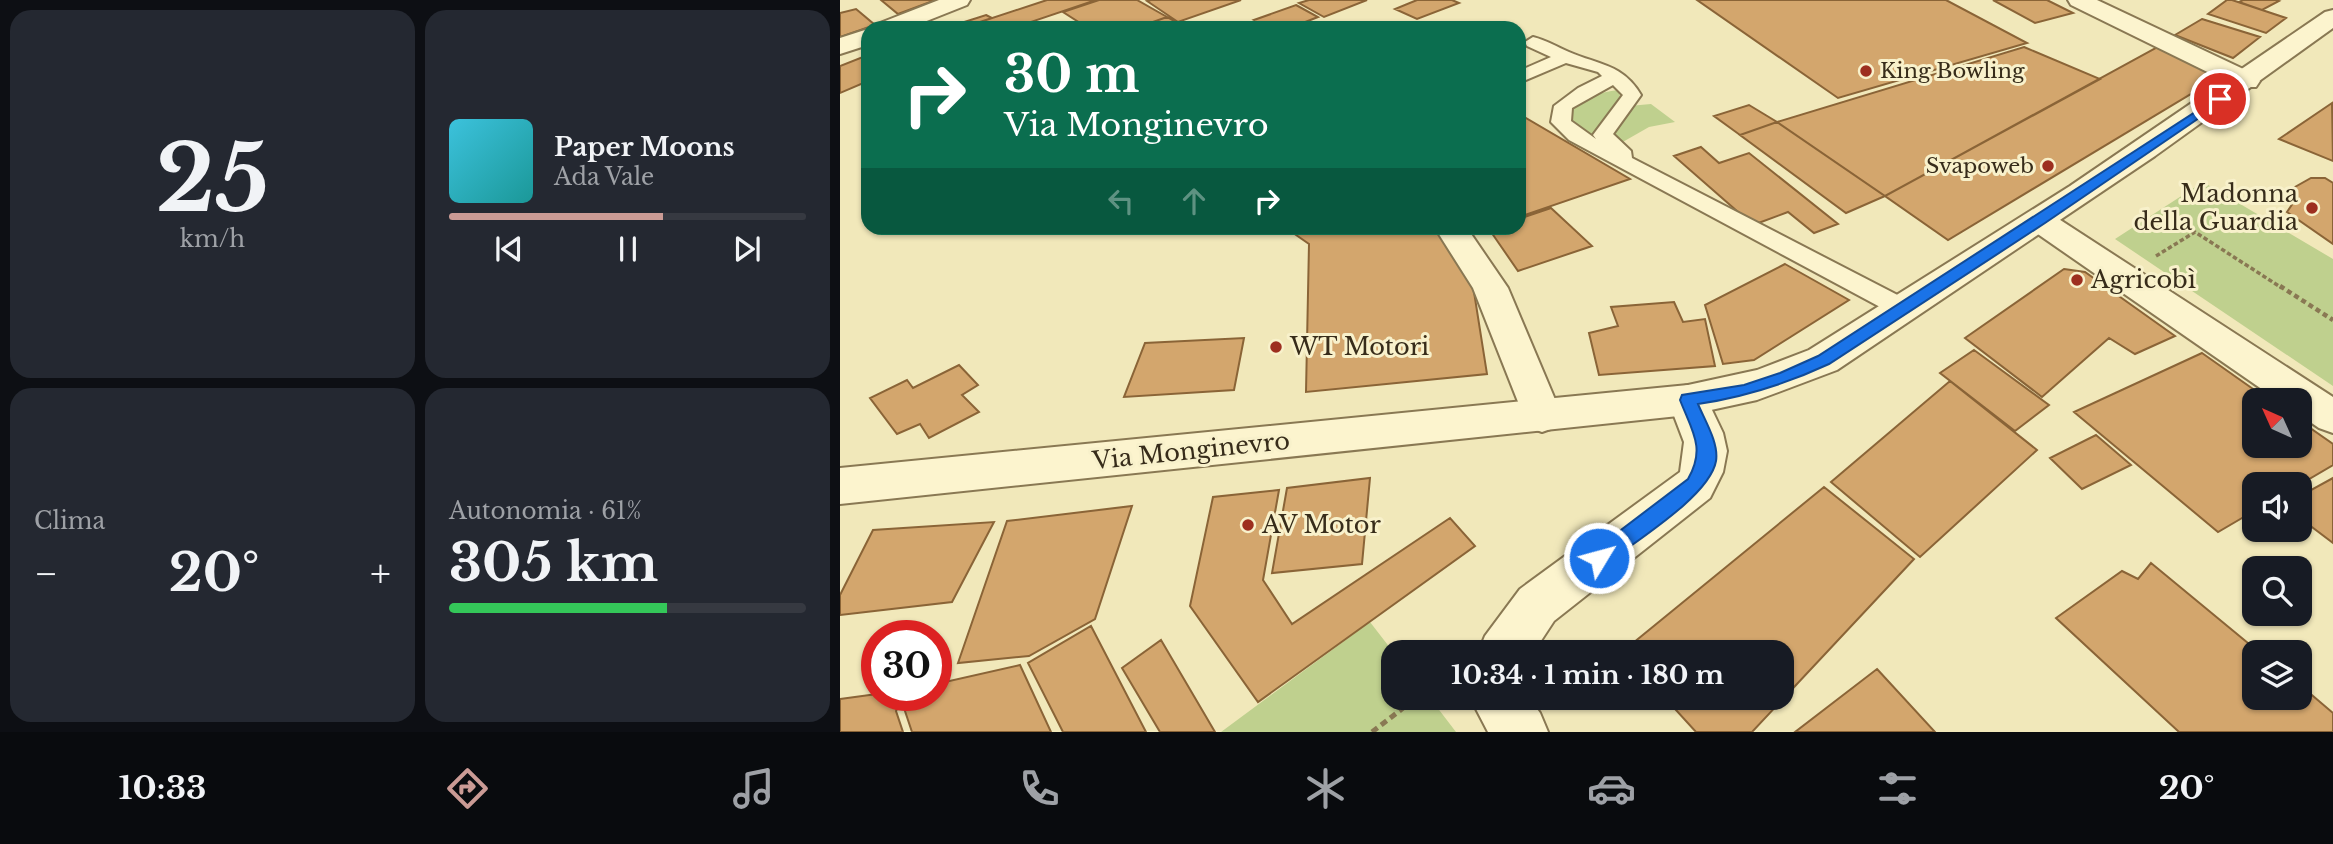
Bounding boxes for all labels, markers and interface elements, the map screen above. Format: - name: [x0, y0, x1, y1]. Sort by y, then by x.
- text: 30 m: [1004, 44, 1139, 105]
- icon: right: [889, 49, 980, 140]
- place label: King Bowling: [1880, 58, 2025, 84]
- marker: King Bowling: [1858, 63, 1874, 79]
- pin: [2190, 69, 2250, 129]
- icon: arrive: [2201, 80, 2239, 118]
- text: Via Monginevro: [1004, 105, 1269, 145]
- text: 25: [156, 123, 269, 236]
- text: Paper Moons: [554, 131, 735, 163]
- place label: Svapoweb: [1926, 153, 2034, 179]
- marker: Svapoweb: [2040, 158, 2056, 174]
- text: Ada Vale: [554, 163, 654, 191]
- place label: Madonna della Guardia: [2133, 179, 2299, 236]
- icon: left: [1102, 182, 1140, 220]
- icon: ahead: [1175, 182, 1213, 220]
- icon: right: [1248, 182, 1286, 220]
- marker: Madonna della Guardia: [2304, 200, 2320, 216]
- text: km/h: [180, 225, 245, 253]
- icon: previous: [490, 230, 528, 268]
- icon: pause: [609, 230, 647, 268]
- icon: next: [728, 230, 766, 268]
- place label: Agricobì: [2090, 265, 2196, 294]
- marker: Agricobì: [2069, 272, 2085, 288]
- place label: WT Motori: [1289, 332, 1429, 361]
- marker: WT Motori: [1268, 339, 1284, 355]
- north arrow: [2242, 388, 2312, 458]
- map controls: [2242, 388, 2312, 710]
- street label: Via Monginevro: [1090, 426, 1291, 475]
- button: sound: [2242, 472, 2312, 542]
- text: Autonomia · 61%: [449, 497, 642, 525]
- text: Clima: [34, 507, 105, 535]
- place label: AV Motor: [1261, 510, 1381, 539]
- marker: AV Motor: [1240, 517, 1256, 533]
- position arrow: [1562, 521, 1636, 595]
- text: 305 km: [449, 531, 658, 595]
- text: 20°: [169, 541, 259, 605]
- text: −: [34, 550, 58, 597]
- text: +: [370, 550, 391, 597]
- button: search: [2242, 556, 2312, 626]
- speed limit sign: 30: [861, 620, 952, 711]
- button: layers: [2242, 640, 2312, 710]
- text: 10:34 · 1 min · 180 m: [1451, 659, 1724, 691]
- icon: directions: [443, 764, 492, 813]
- icon: music: [729, 764, 778, 813]
- icon: phone: [1015, 764, 1064, 813]
- icon: climate: [1301, 764, 1350, 813]
- icon: car: [1587, 764, 1636, 813]
- icon: filters: [1873, 764, 1922, 813]
- text: 10:33: [118, 768, 206, 808]
- text: 20°: [2159, 768, 2214, 808]

